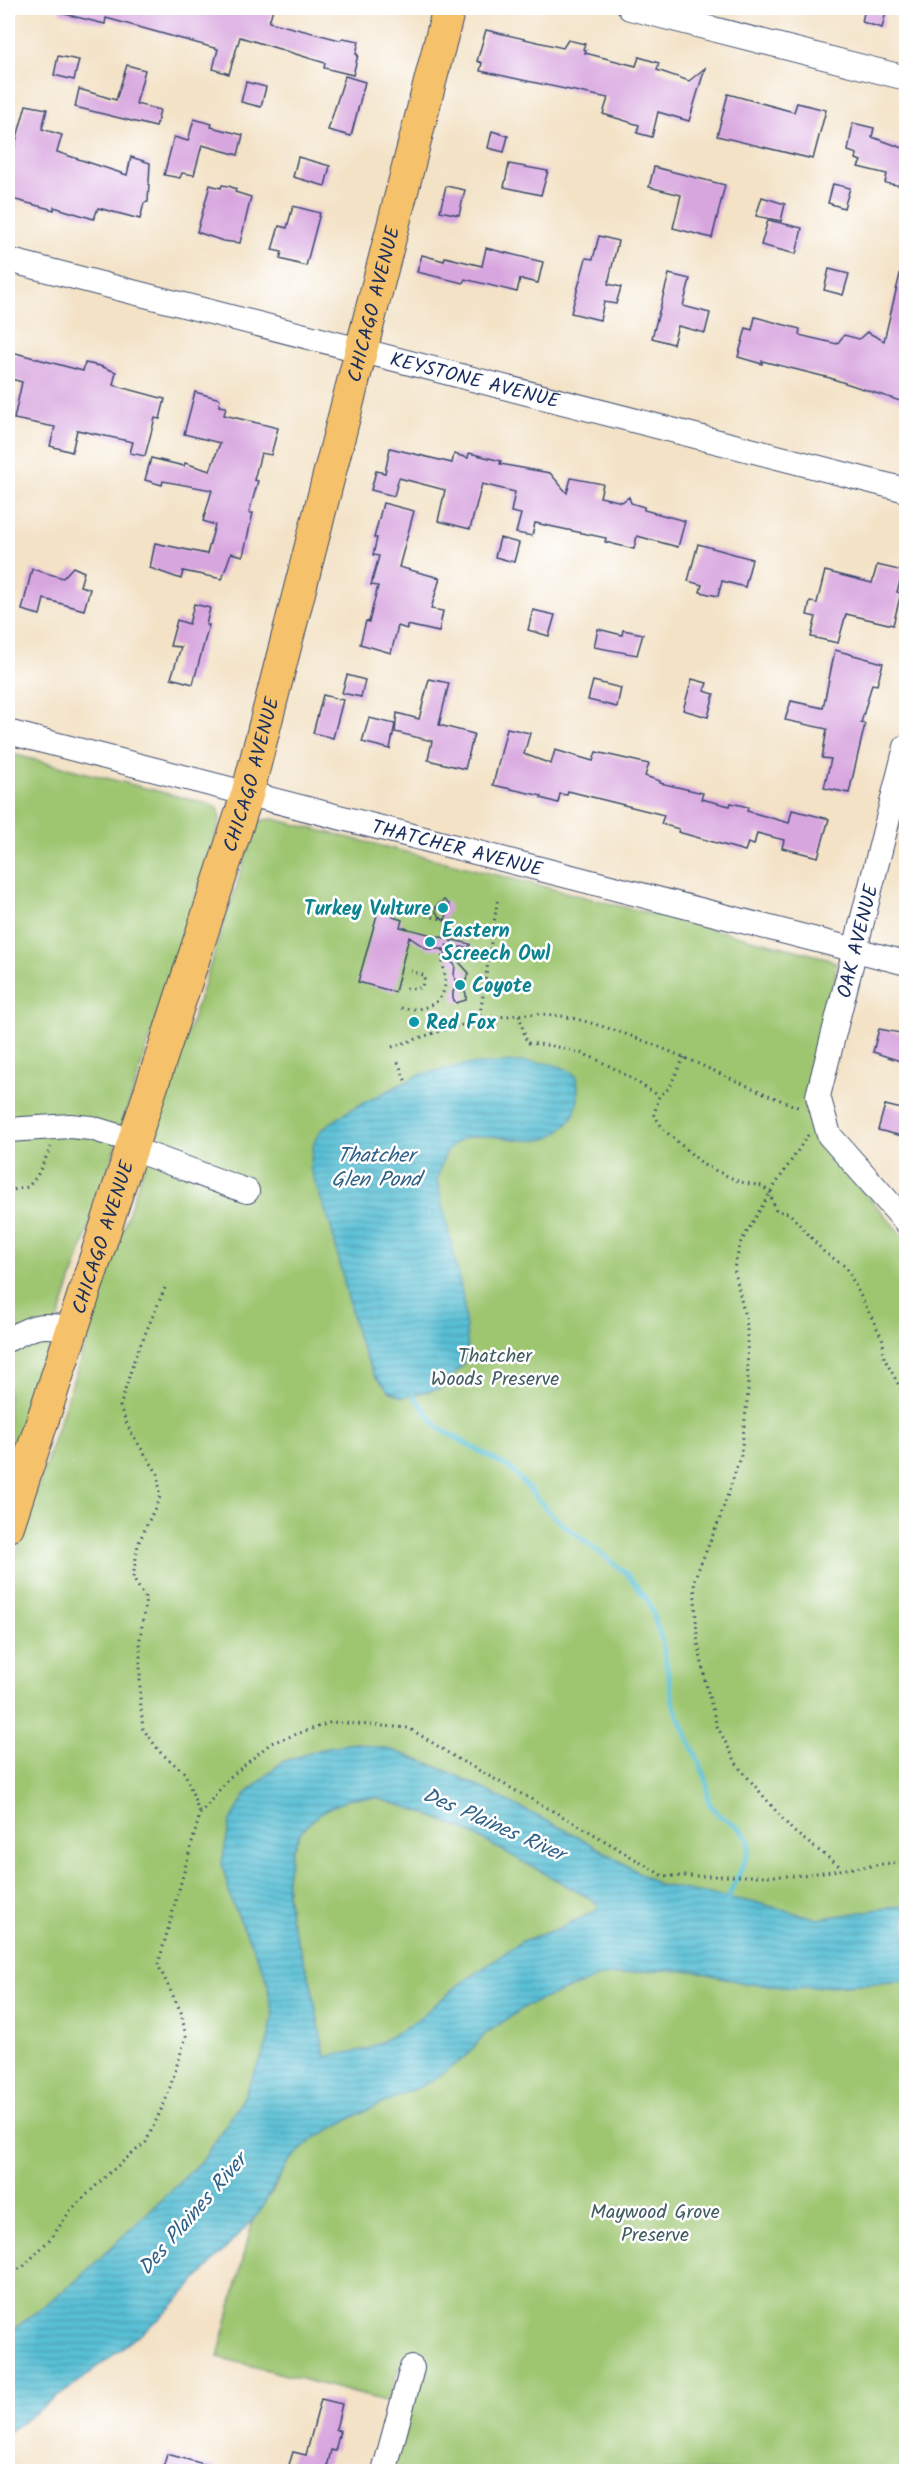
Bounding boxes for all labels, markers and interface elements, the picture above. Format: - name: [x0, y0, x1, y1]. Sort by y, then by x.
- street label: CHICAGO AVENUE: [340, 222, 411, 386]
- street label: KEYSTONE AVENUE: [386, 344, 564, 419]
- street label: CHICAGO AVENUE: [215, 693, 290, 857]
- street label: THATCHER AVENUE: [368, 812, 547, 887]
- street label: OAK AVENUE: [829, 880, 889, 1002]
- place label: Turkey Vulture: [304, 894, 431, 926]
- marker: Turkey Vulture: [436, 901, 450, 915]
- place label: Eastern Screech Owl: [442, 916, 551, 971]
- marker: Eastern Screech Owl: [423, 935, 437, 949]
- place label: Coyote: [472, 971, 532, 1003]
- marker: Coyote: [453, 978, 467, 992]
- place label: Red Fox: [426, 1008, 496, 1040]
- marker: Red Fox: [407, 1015, 421, 1029]
- water label: Thatcher Glen Pond: [331, 1140, 425, 1197]
- street label: CHICAGO AVENUE: [64, 1155, 145, 1319]
- park label: Thatcher Woods Preserve: [431, 1341, 559, 1396]
- water label: Des Plaines River: [417, 1779, 573, 1873]
- water label: Des Plaines River: [131, 2144, 258, 2283]
- park label: Maywood Grove Preserve: [590, 2197, 720, 2252]

